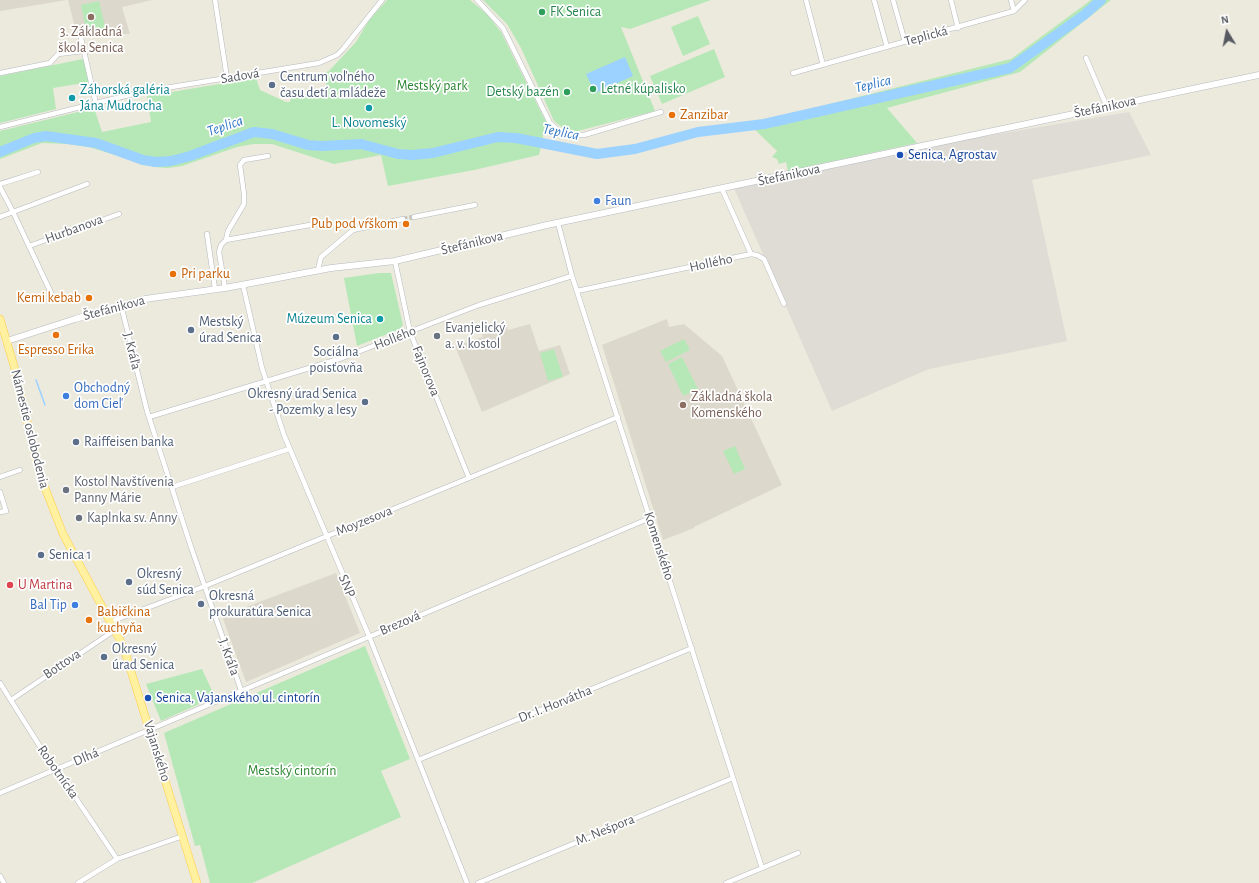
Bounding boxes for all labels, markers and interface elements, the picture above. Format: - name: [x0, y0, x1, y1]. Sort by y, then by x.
- place label: FK Senica: [550, 4, 601, 20]
- marker: FK Senica: [537, 7, 547, 17]
- marker: 3. Základná škola Senica: [86, 12, 96, 22]
- north arrow: [1207, 12, 1247, 52]
- text: N: [1220, 14, 1230, 26]
- street label: Teplická: [902, 22, 950, 50]
- place label: 3. Základná škola Senica: [58, 24, 124, 56]
- street label: Sadová: [219, 65, 261, 87]
- place label: Centrum voľného času detí a mládeže: [280, 69, 386, 102]
- water label: Teplica: [853, 71, 893, 97]
- park label: Mestský park: [396, 78, 468, 94]
- marker: Centrum voľného času detí a mládeže: [267, 80, 277, 90]
- place label: Letné kúpalisko: [601, 81, 686, 97]
- place label: Záhorská galéria Jána Mudrocha: [80, 82, 170, 114]
- place label: Detský bazén: [486, 84, 559, 100]
- marker: Letné kúpalisko: [588, 84, 598, 94]
- marker: Detský bazén: [562, 87, 572, 97]
- street label: Štefánikova: [1072, 92, 1138, 122]
- marker: Záhorská galéria Jána Mudrocha: [67, 93, 77, 103]
- marker: L. Novomeský: [364, 103, 374, 113]
- place label: Zanzibar: [680, 107, 728, 123]
- marker: Zanzibar: [667, 110, 677, 120]
- water label: Teplica: [205, 111, 245, 141]
- place label: L. Novomeský: [332, 115, 406, 131]
- water label: Teplica: [541, 120, 581, 144]
- place label: Senica, Agrostav: [908, 147, 997, 163]
- marker: Senica, Agrostav: [895, 150, 905, 160]
- street label: Štefánikova: [756, 160, 822, 190]
- place label: Faun: [605, 193, 631, 209]
- marker: Faun: [592, 196, 602, 206]
- street label: Hurbanova: [43, 211, 105, 247]
- place label: Pub pod vŕškom: [311, 216, 398, 232]
- marker: Pub pod vŕškom: [401, 219, 411, 229]
- street label: Štefánikova: [439, 227, 505, 259]
- street label: Hollého: [688, 250, 734, 276]
- place label: Pri parku: [181, 266, 230, 282]
- marker: Pri parku: [168, 269, 178, 279]
- place label: Kemi kebab: [17, 290, 81, 306]
- street label: Štefánikova: [81, 292, 147, 324]
- marker: Kemi kebab: [84, 293, 94, 303]
- place label: Múzeum Senica: [286, 311, 372, 327]
- place label: Mestský úrad Senica: [199, 314, 262, 346]
- marker: Múzeum Senica: [375, 314, 385, 324]
- place label: Evanjelický a. v. kostol: [445, 320, 505, 352]
- street label: Hollého: [372, 322, 418, 354]
- marker: Mestský úrad Senica: [186, 325, 196, 335]
- marker: Espresso Erika: [51, 330, 61, 340]
- street label: J. Kráľa: [119, 330, 145, 372]
- marker: Evanjelický a. v. kostol: [432, 331, 442, 341]
- marker: Sociálna poisťovňa: [331, 332, 341, 342]
- place label: Espresso Erika: [18, 342, 94, 358]
- street label: Fajnorova: [408, 343, 444, 399]
- place label: Sociálna poisťovňa: [309, 344, 363, 376]
- street label: Námestie oslobodenia: [7, 368, 53, 490]
- place label: Obchodný dom Cieľ: [74, 380, 130, 412]
- place label: Okresný úrad Senica - Pozemky a lesy: [248, 386, 357, 418]
- place label: Základná škola Komenského: [691, 389, 773, 422]
- marker: Obchodný dom Cieľ: [61, 391, 71, 401]
- marker: Okresný úrad Senica - Pozemky a lesy: [360, 397, 370, 407]
- marker: Základná škola Komenského: [678, 400, 688, 410]
- place label: Raiffeisen banka: [84, 434, 174, 450]
- marker: Raiffeisen banka: [71, 437, 81, 447]
- place label: Kostol Navštívenia Panny Márie: [74, 474, 174, 506]
- marker: Kostol Navštívenia Panny Márie: [61, 485, 71, 495]
- street label: Moyzesova: [333, 502, 395, 540]
- place label: Kaplnka sv. Anny: [87, 510, 177, 526]
- street label: Komenského: [640, 510, 678, 582]
- marker: Kaplnka sv. Anny: [74, 513, 84, 523]
- place label: Senica 1: [49, 547, 91, 563]
- marker: Senica 1: [36, 550, 46, 560]
- place label: Okresný súd Senica: [137, 566, 194, 598]
- street label: SNP: [335, 572, 359, 600]
- place label: U Martina: [18, 577, 72, 593]
- marker: Okresný súd Senica: [124, 577, 134, 587]
- marker: U Martina: [5, 580, 15, 590]
- place label: Okresná prokuratúra Senica: [209, 588, 311, 620]
- place label: Bal Tip: [30, 597, 67, 613]
- marker: Okresná prokuratúra Senica: [196, 599, 206, 609]
- marker: Bal Tip: [70, 600, 80, 610]
- place label: Babičkina kuchyňa: [97, 604, 150, 636]
- street label: Brezová: [377, 607, 423, 639]
- marker: Babičkina kuchyňa: [84, 615, 94, 625]
- street label: J. Kráľa: [215, 636, 243, 678]
- place label: Okresný úrad Senica: [112, 641, 175, 674]
- street label: Bottova: [40, 645, 84, 683]
- marker: Okresný úrad Senica: [99, 652, 109, 662]
- street label: Dr. I. Horvátha: [516, 682, 594, 726]
- place label: Senica, Vajanského ul. cintorín: [156, 690, 320, 706]
- marker: Senica, Vajanského ul. cintorín: [143, 693, 153, 703]
- street label: Vajanského: [140, 719, 174, 783]
- street label: Robotnícka: [34, 742, 82, 802]
- street label: Dlhá: [71, 744, 101, 770]
- park label: Mestský cintorín: [248, 763, 336, 779]
- street label: M. Nešpora: [573, 811, 637, 849]

